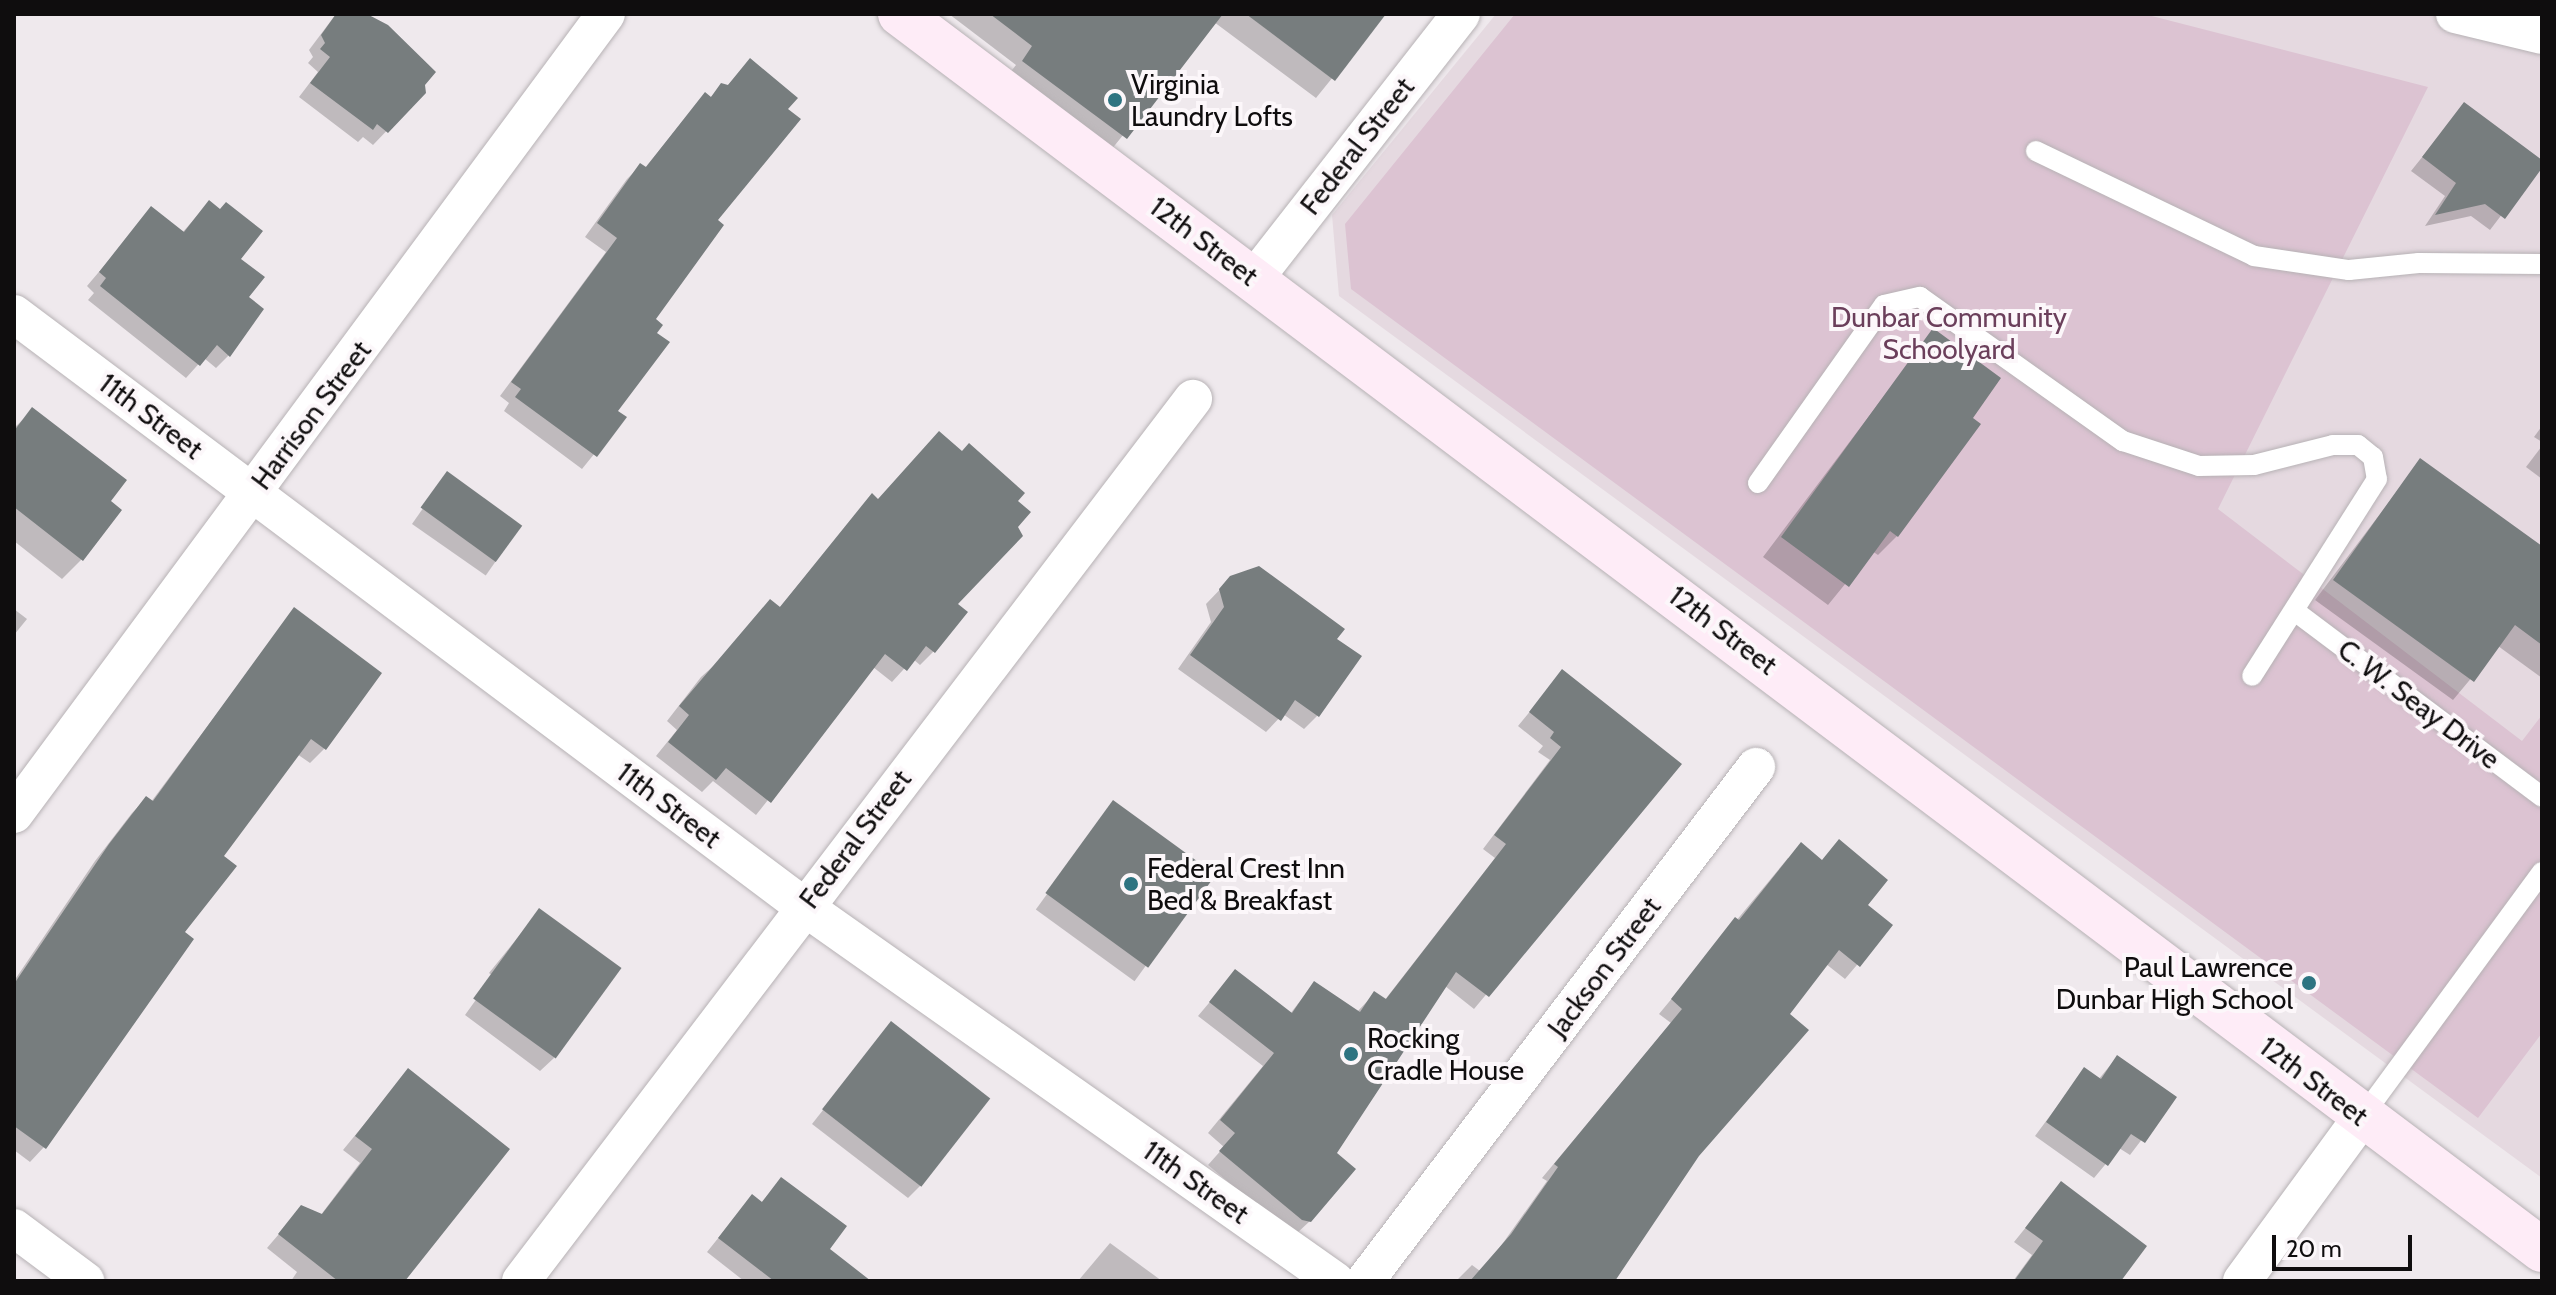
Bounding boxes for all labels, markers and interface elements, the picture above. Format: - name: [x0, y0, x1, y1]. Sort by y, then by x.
- place label: Virginia Laundry Lofts: [1131, 67, 1293, 133]
- street label: Federal Street: [1293, 71, 1421, 221]
- marker: Virginia Laundry Lofts: [1106, 91, 1124, 109]
- street label: 12th Street: [1143, 189, 1265, 293]
- park label: Dunbar Community Schoolyard: [1831, 300, 2067, 366]
- street label: Harrison Street: [244, 334, 378, 496]
- street label: 11th Street: [93, 366, 209, 466]
- street label: 12th Street: [1662, 578, 1784, 682]
- street label: C. W. Seay Drive: [2331, 632, 2507, 776]
- street label: 11th Street: [611, 755, 727, 855]
- street label: Federal Street: [792, 763, 918, 915]
- place label: Federal Crest Inn Bed & Breakfast: [1147, 851, 1345, 917]
- marker: Federal Crest Inn Bed & Breakfast: [1122, 875, 1140, 893]
- street label: Jackson Street: [1540, 890, 1668, 1044]
- place label: Paul Lawrence Dunbar High School: [2056, 950, 2293, 1016]
- marker: Paul Lawrence Dunbar High School: [2300, 974, 2318, 992]
- place label: Rocking Cradle House: [1367, 1021, 1524, 1087]
- street label: 12th Street: [2253, 1029, 2375, 1133]
- marker: Rocking Cradle House: [1342, 1045, 1360, 1063]
- street label: 11th Street: [1137, 1134, 1255, 1230]
- scale bar: [2276, 1219, 2416, 1269]
- text: 20 m: [2286, 1234, 2342, 1263]

